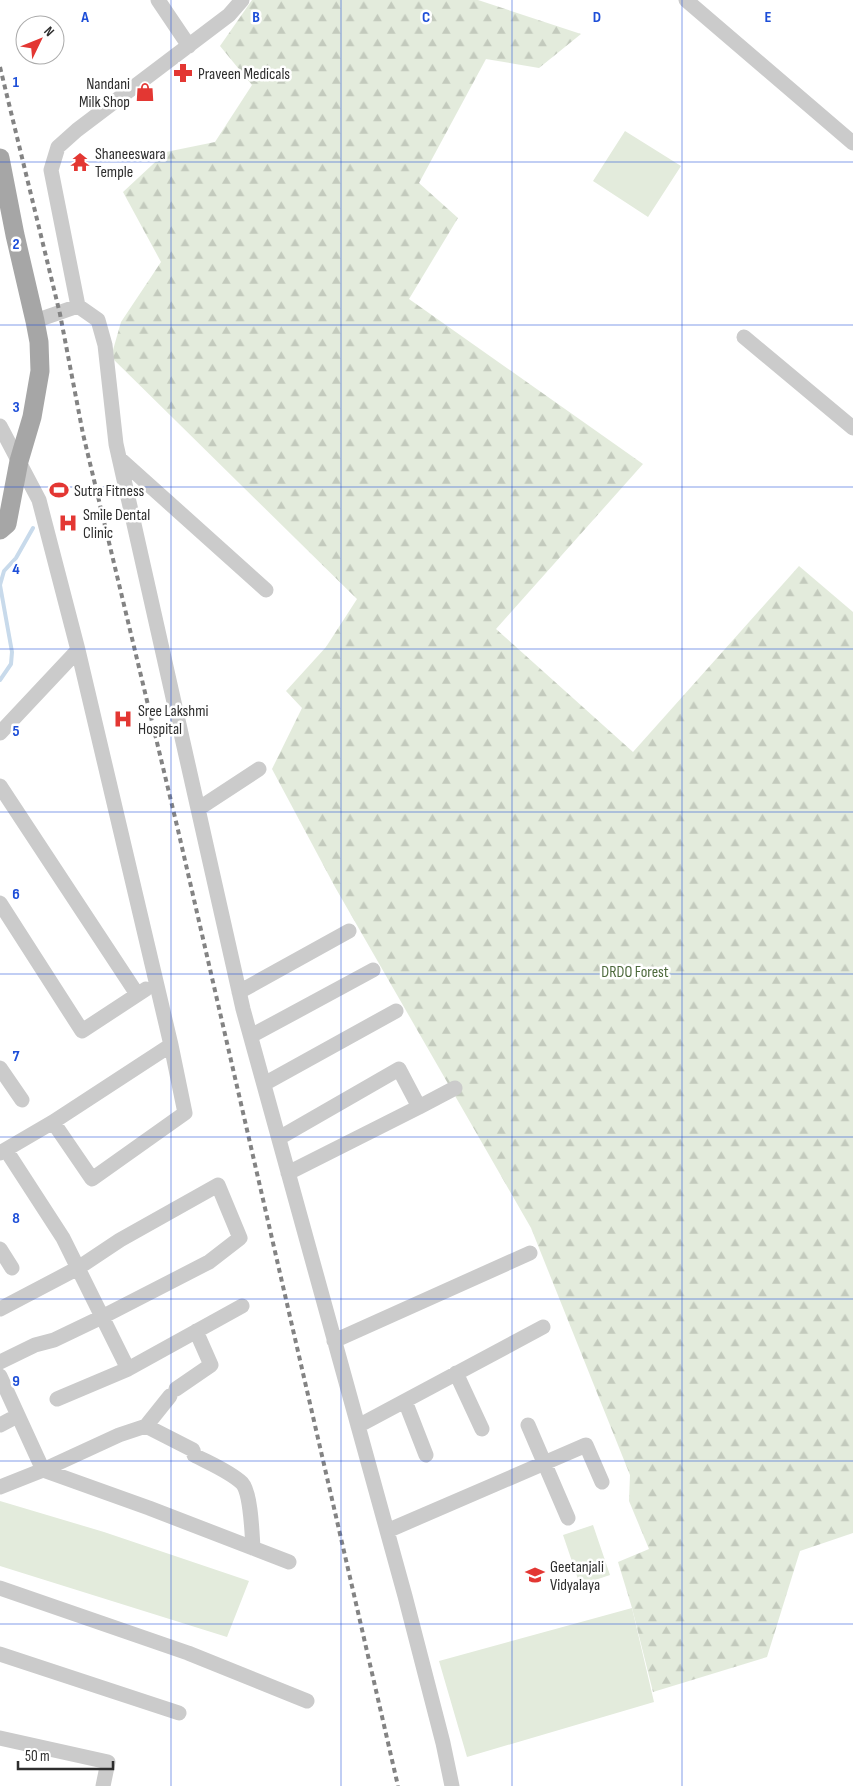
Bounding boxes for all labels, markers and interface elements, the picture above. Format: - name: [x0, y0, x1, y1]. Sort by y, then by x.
- text: A: [80, 8, 89, 27]
- text: B: [252, 8, 260, 27]
- text: C: [422, 8, 430, 27]
- text: D: [593, 8, 601, 27]
- text: E: [765, 8, 772, 27]
- north arrow: [15, 15, 65, 65]
- text: N: [40, 23, 58, 40]
- pharmacy icon: Praveen Medicals: [172, 62, 194, 84]
- place label: Praveen Medicals: [198, 65, 290, 84]
- text: 1: [13, 73, 20, 92]
- place label: Nandani Milk Shop: [79, 75, 130, 112]
- shop icon: Nandani Milk Shop: [134, 81, 156, 103]
- place label: Shaneeswara Temple: [95, 145, 166, 182]
- temple icon: Shaneeswara Temple: [69, 151, 91, 173]
- text: 2: [12, 235, 20, 254]
- text: 3: [12, 398, 20, 417]
- sports icon: Sutra Fitness: [48, 479, 70, 501]
- place label: Sutra Fitness: [74, 482, 144, 501]
- place label: Smile Dental Clinic: [83, 506, 150, 543]
- hospital icon: Smile Dental Clinic: [57, 512, 79, 534]
- text: 4: [12, 560, 20, 579]
- place label: Sree Lakshmi Hospital: [138, 702, 208, 739]
- hospital icon: Sree Lakshmi Hospital: [112, 708, 134, 730]
- text: 5: [12, 722, 20, 741]
- text: 6: [12, 885, 20, 904]
- park label: DRDO Forest: [601, 963, 669, 982]
- text: 7: [13, 1047, 20, 1066]
- text: 8: [12, 1209, 20, 1228]
- text: 9: [12, 1372, 20, 1391]
- place label: Geetanjali Vidyalaya: [550, 1558, 604, 1595]
- school or university icon: Geetanjali Vidyalaya: [524, 1564, 546, 1586]
- scale bar: [18, 1738, 112, 1770]
- text: 50 m: [25, 1747, 50, 1766]

